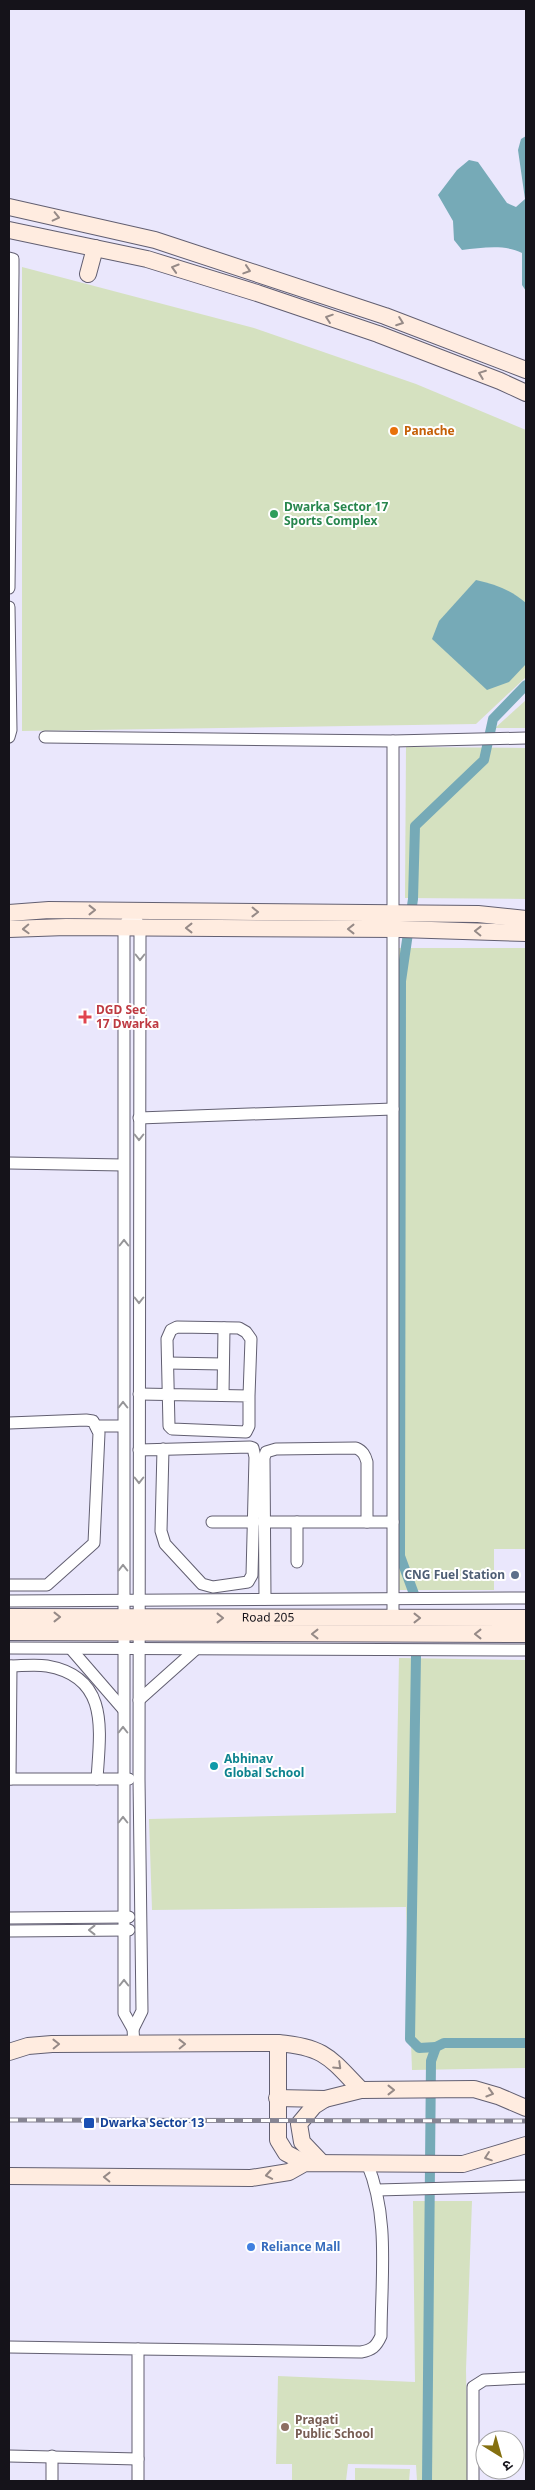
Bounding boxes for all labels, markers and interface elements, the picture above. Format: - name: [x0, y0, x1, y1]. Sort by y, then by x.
- one-way arrow: [52, 212, 61, 222]
- one-way arrow: [171, 263, 179, 273]
- one-way arrow: [242, 264, 250, 274]
- one-way arrow: [325, 313, 334, 323]
- one-way arrow: [396, 316, 404, 326]
- one-way arrow: [478, 370, 486, 380]
- place label: Panache: [404, 422, 455, 439]
- marker: Panache: [388, 425, 400, 437]
- place label: Dwarka Sector 17 Sports Complex: [284, 498, 388, 529]
- marker: Dwarka Sector 17 Sports Complex: [268, 508, 280, 520]
- one-way arrow: [89, 905, 97, 915]
- one-way arrow: [251, 906, 259, 917]
- one-way arrow: [22, 923, 30, 934]
- one-way arrow: [184, 923, 192, 933]
- one-way arrow: [347, 924, 354, 934]
- one-way arrow: [473, 925, 481, 936]
- one-way arrow: [135, 954, 145, 961]
- place label: DGD Sec 17 Dwarka: [96, 1001, 159, 1032]
- marker: DGD Sec 17 Dwarka: [78, 1010, 92, 1024]
- one-way arrow: [134, 1134, 144, 1141]
- one-way arrow: [119, 1239, 129, 1246]
- one-way arrow: [134, 1296, 144, 1304]
- one-way arrow: [118, 1401, 128, 1409]
- one-way arrow: [134, 1476, 144, 1484]
- one-way arrow: [118, 1564, 128, 1572]
- place label: CNG Fuel Station: [404, 1566, 505, 1583]
- marker: CNG Fuel Station: [509, 1569, 521, 1581]
- street label: Road 205: [242, 1608, 294, 1626]
- one-way arrow: [54, 1612, 62, 1622]
- one-way arrow: [216, 1613, 224, 1623]
- one-way arrow: [414, 1613, 422, 1624]
- one-way arrow: [311, 1629, 318, 1639]
- one-way arrow: [473, 1629, 481, 1639]
- one-way arrow: [118, 1726, 128, 1734]
- place label: Abhinav Global School: [224, 1750, 304, 1781]
- marker: Abhinav Global School: [208, 1760, 220, 1772]
- one-way arrow: [118, 1816, 128, 1824]
- one-way arrow: [88, 1925, 96, 1935]
- one-way arrow: [119, 1979, 129, 1986]
- one-way arrow: [53, 2039, 61, 2049]
- one-way arrow: [179, 2039, 187, 2049]
- one-way arrow: [332, 2061, 341, 2070]
- one-way arrow: [387, 2085, 395, 2095]
- one-way arrow: [486, 2088, 494, 2098]
- place label: Dwarka Sector 13: [100, 2114, 204, 2131]
- marker: Dwarka Sector 13: [82, 2116, 96, 2130]
- one-way arrow: [485, 2151, 493, 2161]
- one-way arrow: [264, 2170, 273, 2180]
- one-way arrow: [102, 2172, 110, 2182]
- place label: Reliance Mall: [261, 2238, 340, 2255]
- marker: Reliance Mall: [245, 2241, 257, 2253]
- place label: Pragati Public School: [295, 2411, 374, 2442]
- marker: Pragati Public School: [279, 2421, 291, 2433]
- north arrow: [475, 2430, 525, 2480]
- text: उ: [498, 2456, 517, 2476]

